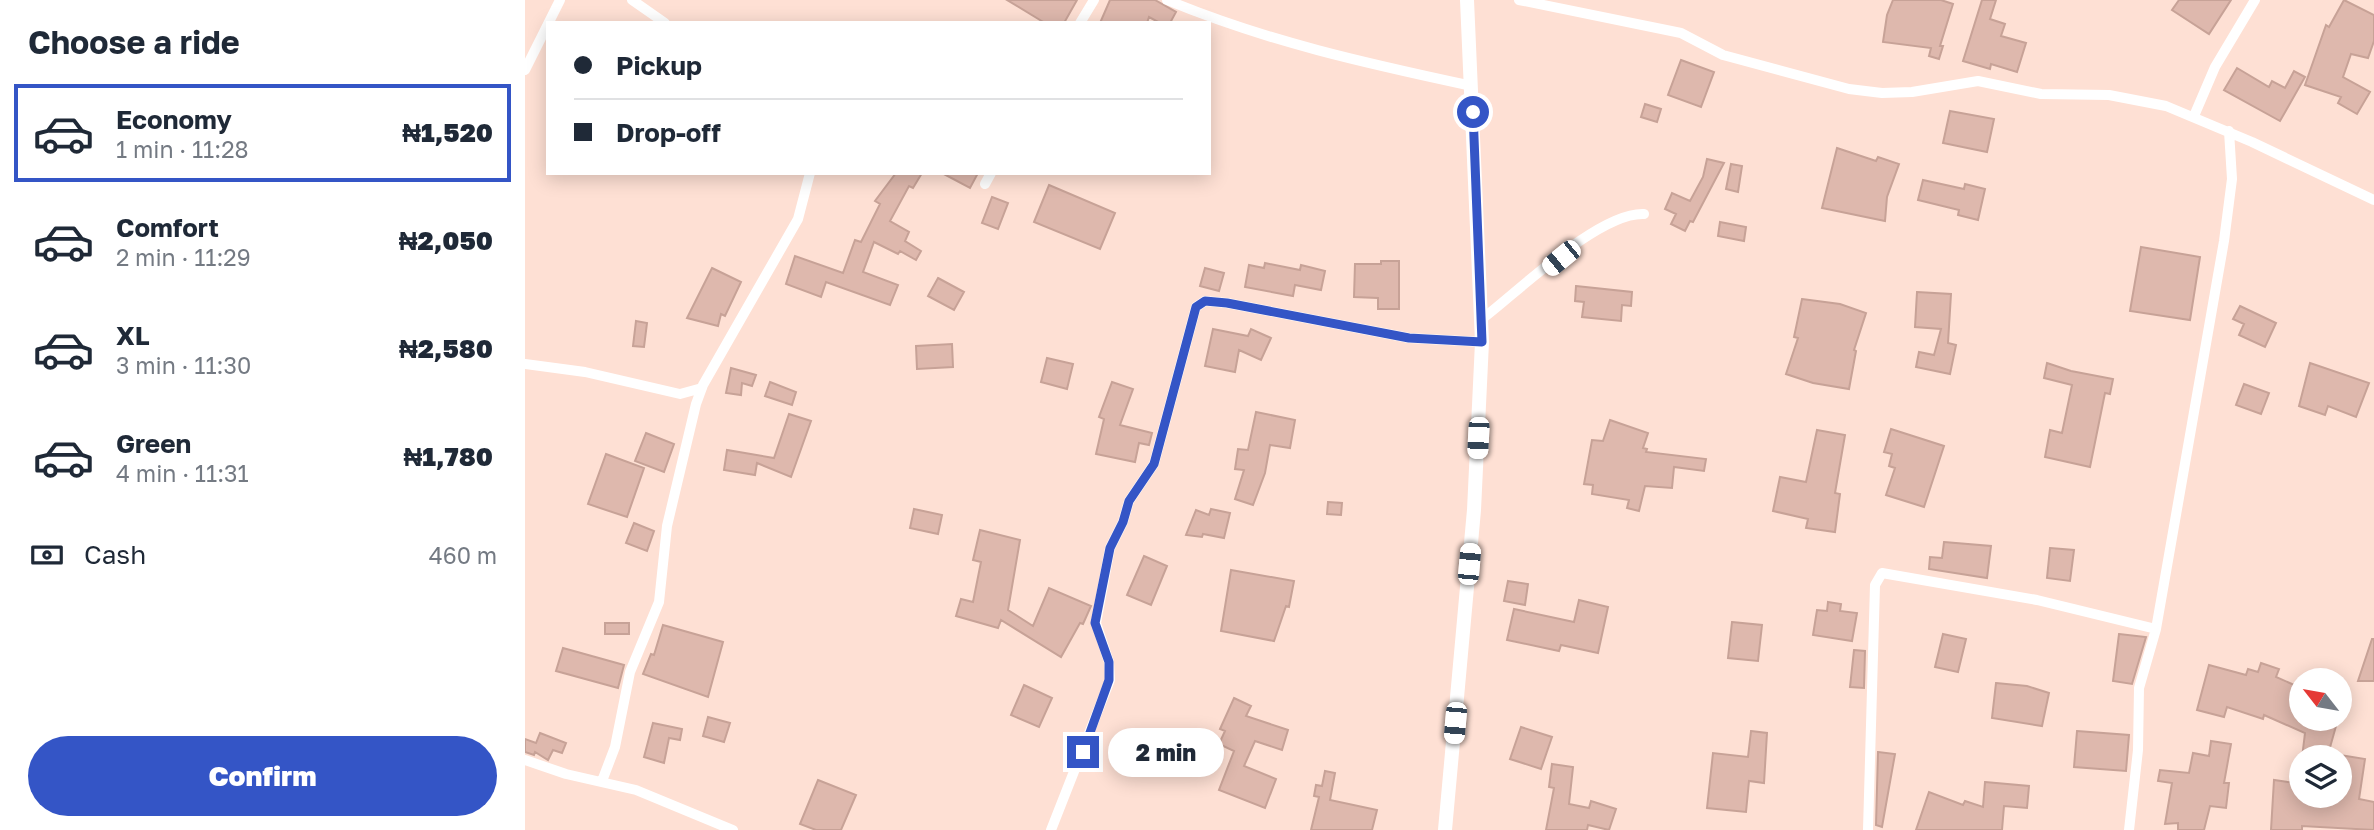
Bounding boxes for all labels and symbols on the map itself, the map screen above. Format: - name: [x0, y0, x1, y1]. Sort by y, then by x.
- route start: [1457, 96, 1489, 128]
- car: [1539, 237, 1584, 279]
- car: [1467, 416, 1490, 460]
- car: [1457, 542, 1482, 586]
- north arrow: [2289, 668, 2352, 732]
- car: [1443, 701, 1468, 745]
- callout: 2 min: [1107, 728, 1223, 776]
- route end: [1067, 736, 1099, 768]

